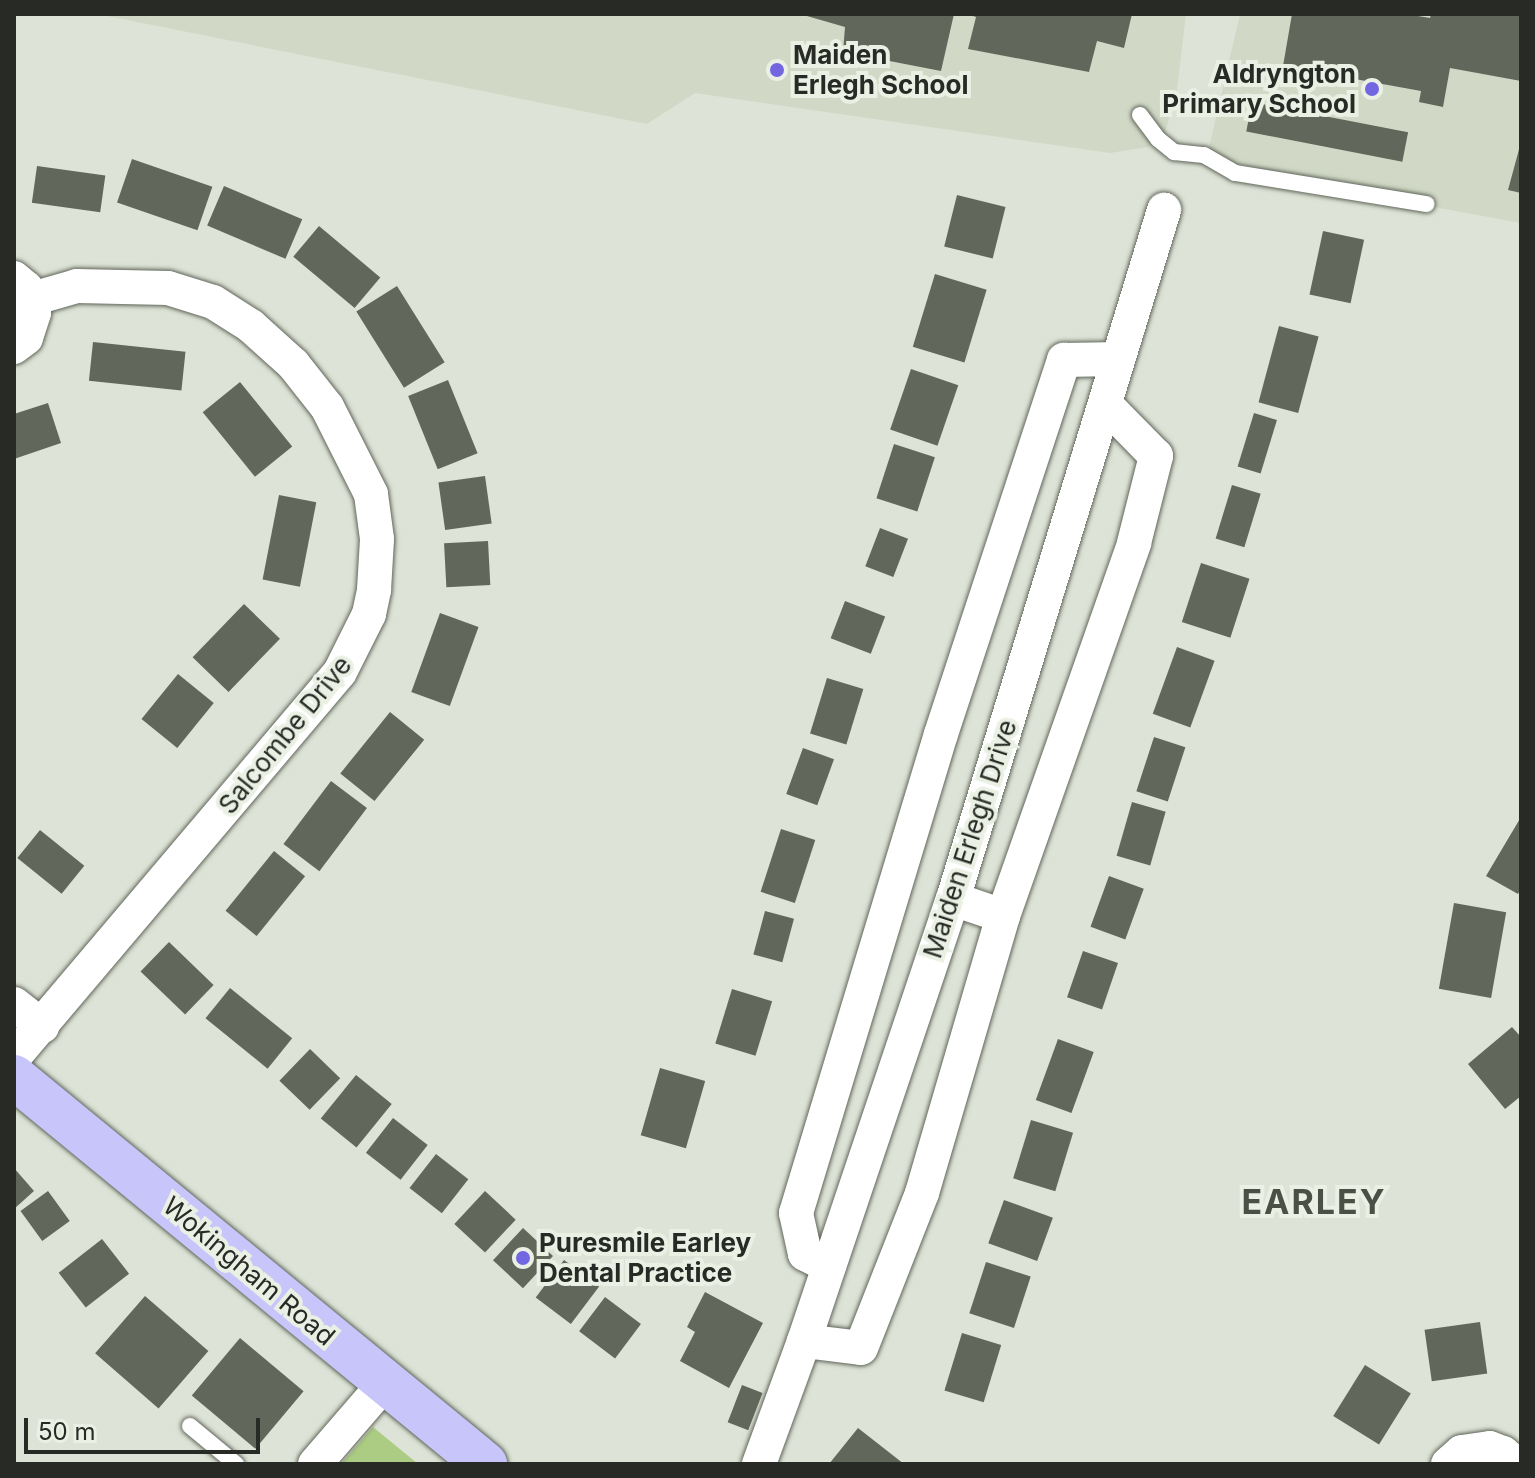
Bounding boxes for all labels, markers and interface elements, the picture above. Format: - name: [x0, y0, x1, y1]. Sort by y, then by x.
- place label: Maiden Erlegh School: [793, 39, 969, 100]
- place label: Aldryngton Primary School: [1162, 58, 1356, 120]
- marker: Maiden Erlegh School: [768, 61, 786, 79]
- marker: Aldryngton Primary School: [1363, 80, 1381, 98]
- street label: Salcombe Drive: [212, 650, 358, 820]
- street label: Maiden Erlegh Drive: [917, 716, 1023, 962]
- district label: EARLEY: [1241, 1182, 1387, 1222]
- street label: Wokingham Road: [157, 1190, 341, 1352]
- place label: Puresmile Earley Dental Practice: [539, 1227, 751, 1288]
- marker: Puresmile Earley Dental Practice: [514, 1249, 532, 1267]
- scale bar: [28, 1402, 264, 1452]
- text: 50 m: [38, 1417, 96, 1446]

